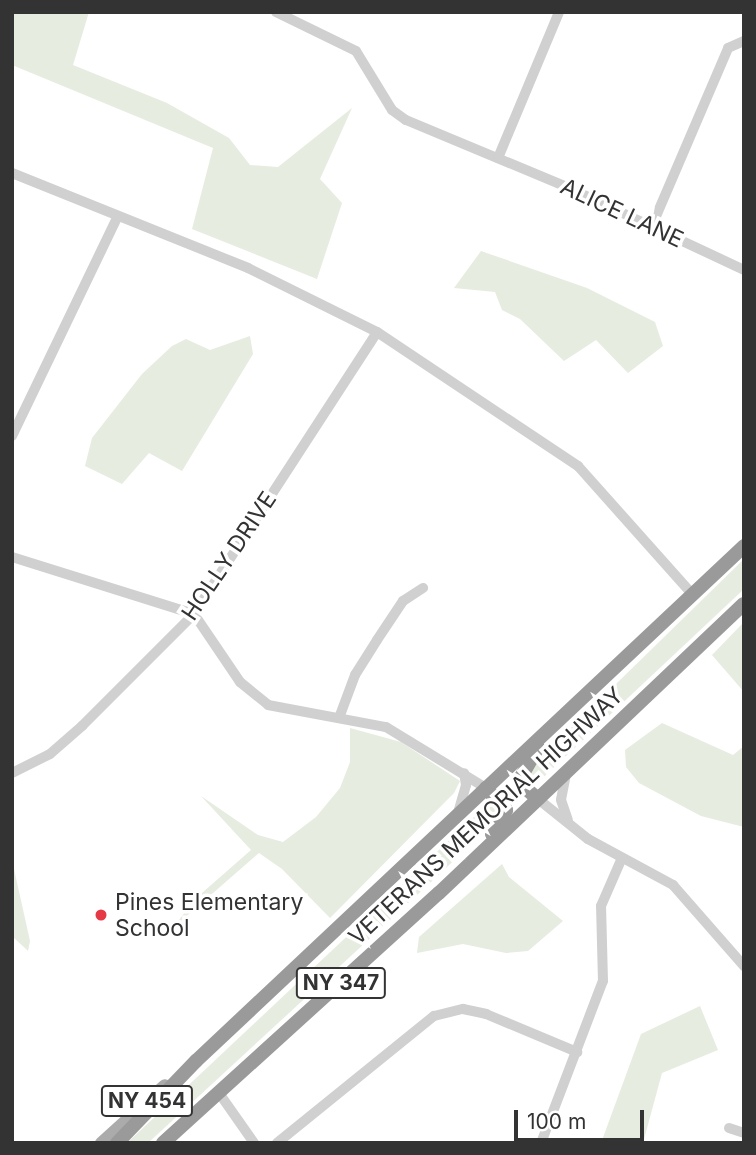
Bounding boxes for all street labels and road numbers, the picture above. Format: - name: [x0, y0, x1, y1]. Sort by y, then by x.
- street label: ALICE LANE: [556, 173, 688, 253]
- street label: HOLLY DRIVE: [176, 486, 282, 626]
- street label: VETERANS MEMORIAL HIGHWAY: [343, 681, 629, 951]
- road number: NY 347: [296, 965, 386, 1000]
- road number: NY 454: [100, 1084, 194, 1118]

